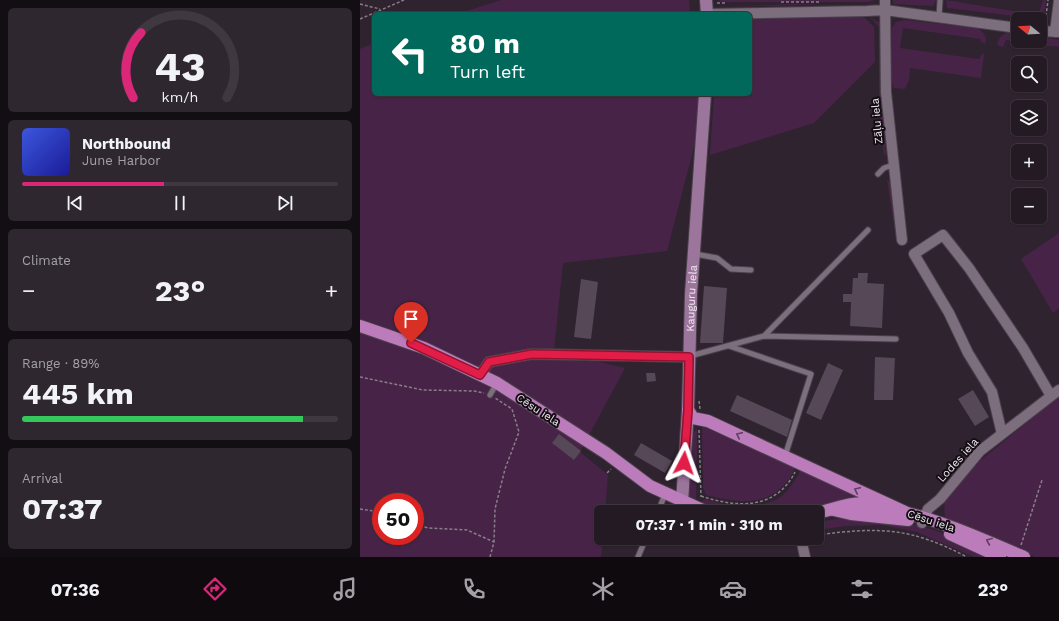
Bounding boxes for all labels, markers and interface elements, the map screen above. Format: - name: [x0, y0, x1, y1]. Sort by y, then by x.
- north arrow: [1011, 12, 1047, 48]
- map controls: [1011, 12, 1047, 224]
- text: 80 m: [450, 27, 520, 60]
- icon: left: [384, 28, 436, 80]
- text: 43: [154, 42, 206, 91]
- button: search: [1011, 56, 1047, 92]
- text: Turn left: [450, 61, 525, 82]
- text: km/h: [162, 89, 198, 105]
- street label: Zāļu iela: [869, 98, 885, 144]
- button: layers: [1011, 100, 1047, 136]
- text: Northbound: [82, 135, 171, 153]
- button: +: [1011, 144, 1047, 180]
- text: June Harbor: [82, 153, 161, 168]
- button: −: [1011, 188, 1047, 224]
- icon: previous: [64, 192, 86, 214]
- icon: pause: [169, 192, 191, 214]
- icon: next: [274, 192, 296, 214]
- text: Climate: [22, 253, 71, 268]
- street label: Kauguru iela: [684, 264, 700, 332]
- text: 23°: [155, 273, 205, 308]
- text: −: [22, 278, 35, 303]
- text: +: [325, 278, 338, 303]
- pin: [394, 302, 428, 343]
- icon: arrive: [400, 308, 422, 330]
- text: Range · 89%: [22, 356, 99, 371]
- text: 445 km: [22, 376, 134, 411]
- street label: Cēsu iela: [514, 391, 562, 429]
- one-way arrow: [736, 432, 744, 440]
- street label: Lodes iela: [935, 435, 981, 485]
- position arrow: [663, 442, 705, 484]
- text: Arrival: [22, 471, 63, 486]
- one-way arrow: [854, 487, 862, 495]
- text: 07:37: [22, 491, 103, 526]
- speed limit sign: 50: [372, 493, 424, 545]
- street label: Cēsu iela: [906, 507, 956, 535]
- text: 07:37 · 1 min · 310 m: [635, 516, 783, 534]
- one-way arrow: [985, 538, 993, 546]
- icon: directions: [201, 575, 229, 603]
- icon: music: [331, 575, 359, 603]
- icon: phone: [460, 575, 488, 603]
- icon: climate: [589, 575, 617, 603]
- icon: car: [719, 575, 747, 603]
- icon: filters: [848, 575, 876, 603]
- text: 07:36: [51, 579, 100, 600]
- text: 23°: [978, 579, 1008, 600]

